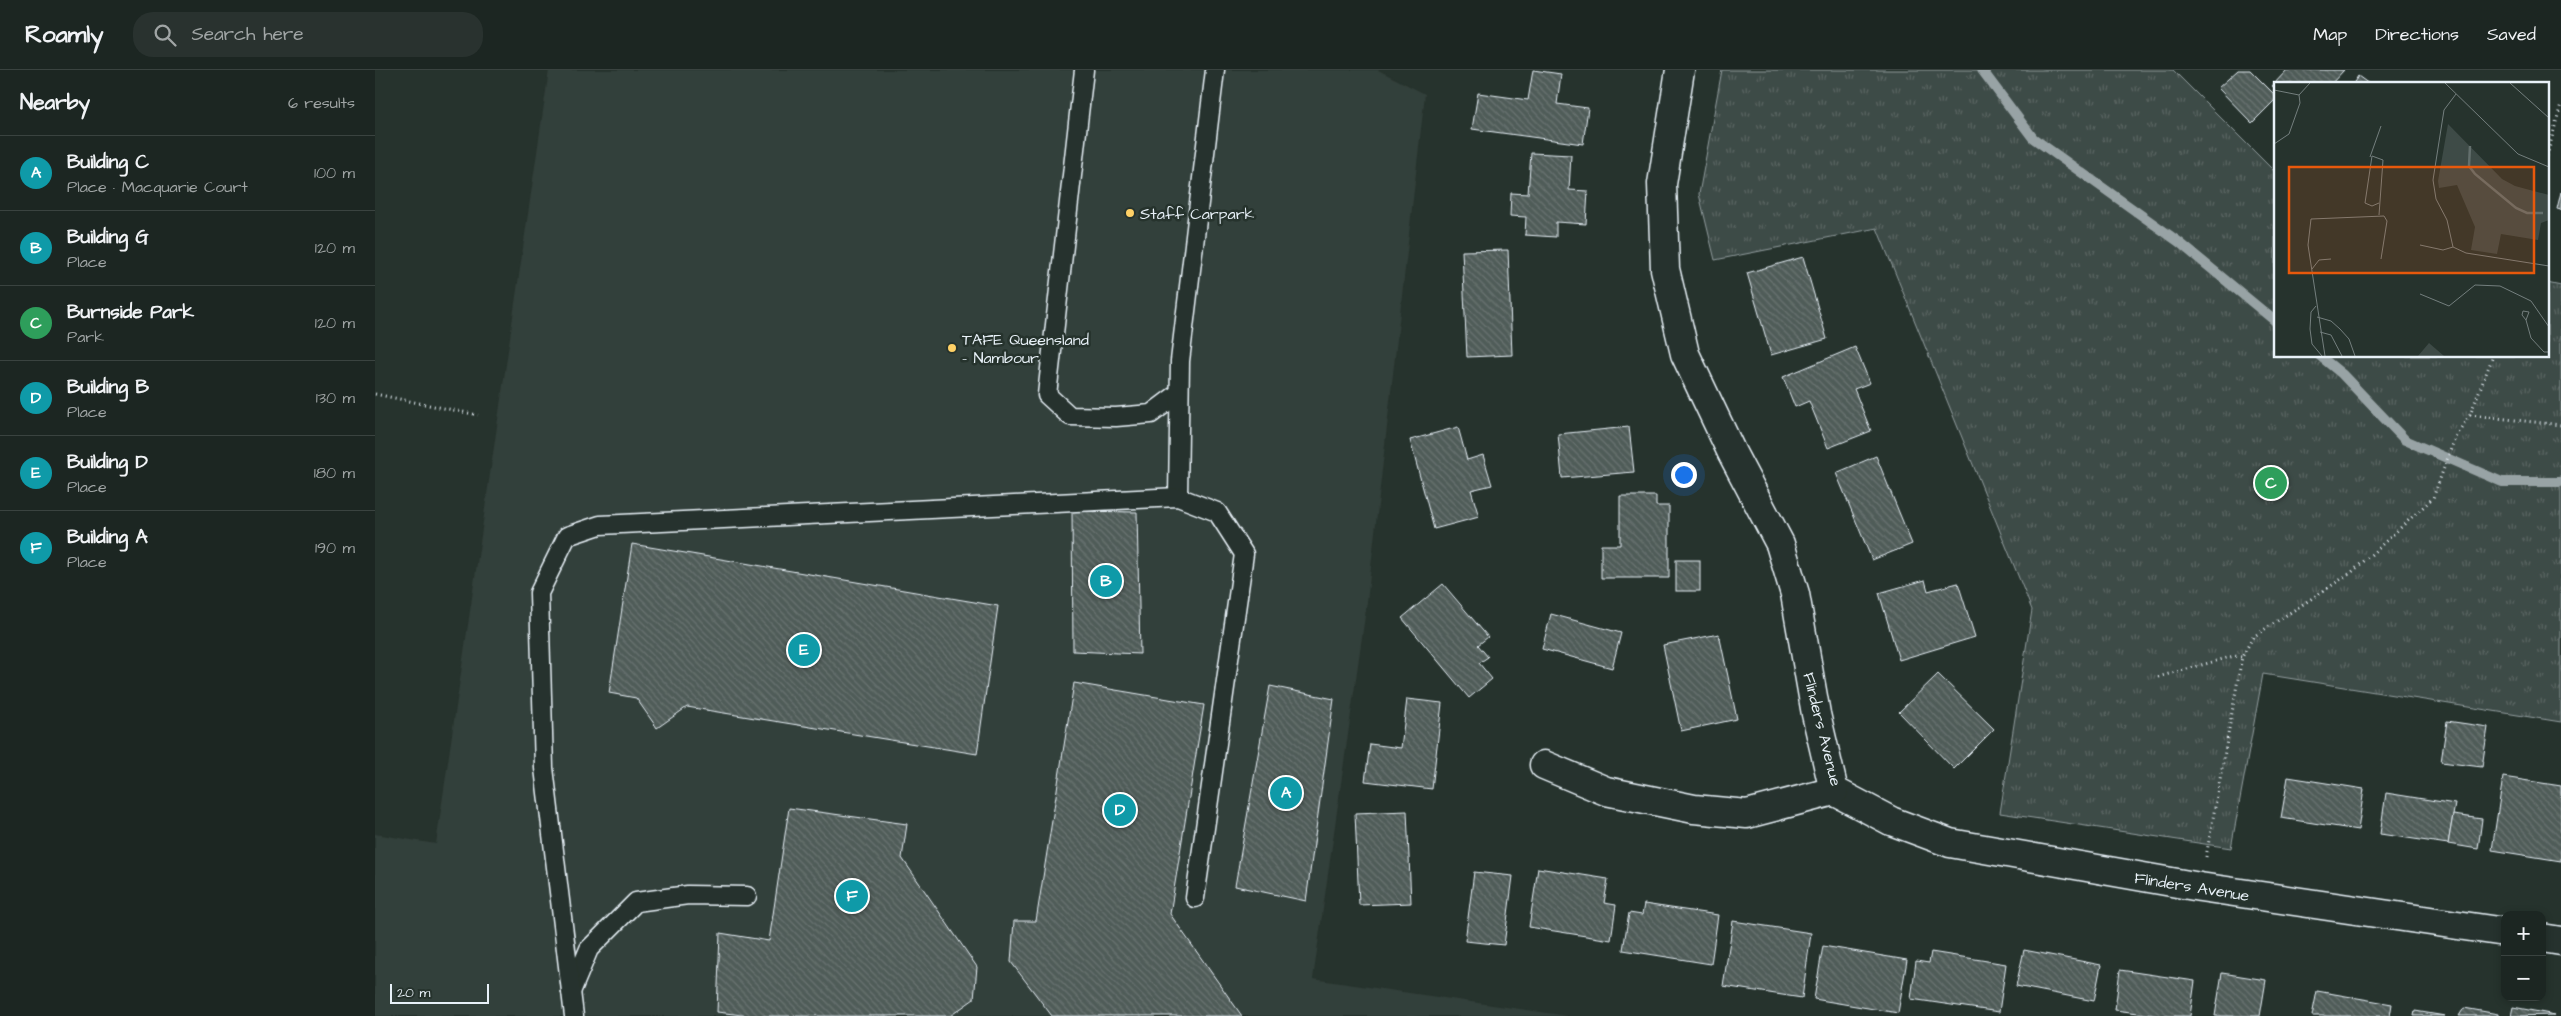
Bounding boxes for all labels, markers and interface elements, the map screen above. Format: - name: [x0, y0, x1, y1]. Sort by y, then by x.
- search box: [133, 12, 483, 57]
- text: Roamly: [25, 18, 103, 52]
- icon: search: [151, 21, 179, 49]
- text: Search here: [191, 21, 304, 48]
- text: Map: [2313, 22, 2347, 47]
- text: Directions: [2375, 22, 2459, 47]
- text: Saved: [2487, 22, 2536, 47]
- inset map: [2274, 82, 2549, 358]
- text: Nearby: [20, 88, 90, 117]
- text: 6 results: [288, 92, 355, 114]
- text: Building C: [67, 149, 149, 176]
- text: A: [31, 162, 41, 184]
- text: 100 m: [314, 162, 355, 184]
- text: Place · Macquarie Court: [67, 176, 248, 198]
- place label: Staff Carpark: [1140, 203, 1254, 225]
- marker: Staff Carpark: [1124, 207, 1136, 219]
- text: Building G: [67, 224, 149, 251]
- text: B: [30, 237, 42, 259]
- text: 120 m: [315, 237, 355, 259]
- text: Place: [67, 251, 107, 273]
- text: Burnside Park: [67, 299, 194, 326]
- text: C: [30, 312, 42, 334]
- text: 120 m: [315, 312, 355, 334]
- text: Park: [67, 326, 104, 348]
- place label: TAFE Queensland - Nambour: [962, 329, 1089, 369]
- marker: TAFE Queensland - Nambour: [946, 342, 958, 354]
- text: Building B: [67, 374, 149, 401]
- text: D: [31, 387, 41, 409]
- text: 130 m: [316, 387, 355, 409]
- text: Place: [67, 401, 107, 423]
- text: Building D: [67, 449, 148, 476]
- text: E: [31, 462, 41, 484]
- text: 180 m: [314, 462, 355, 484]
- your location: [1671, 462, 1697, 488]
- pin: C: [2255, 464, 2287, 502]
- text: Place: [67, 476, 107, 498]
- text: Building A: [67, 524, 148, 551]
- text: F: [30, 537, 42, 559]
- text: 190 m: [315, 537, 355, 559]
- text: Place: [67, 551, 107, 573]
- pin: B: [1090, 562, 1122, 600]
- pin: E: [788, 631, 820, 669]
- street label: Flinders Avenue: [1797, 670, 1847, 789]
- pin: A: [1270, 774, 1302, 812]
- pin: D: [1104, 791, 1136, 829]
- street label: Flinders Avenue: [2133, 867, 2251, 907]
- pin: F: [836, 877, 868, 915]
- map controls: [2501, 911, 2546, 1001]
- button: +: [2501, 911, 2546, 956]
- button: −: [2501, 956, 2546, 1001]
- scale bar: [390, 981, 489, 1004]
- text: 20 m: [397, 983, 430, 1003]

